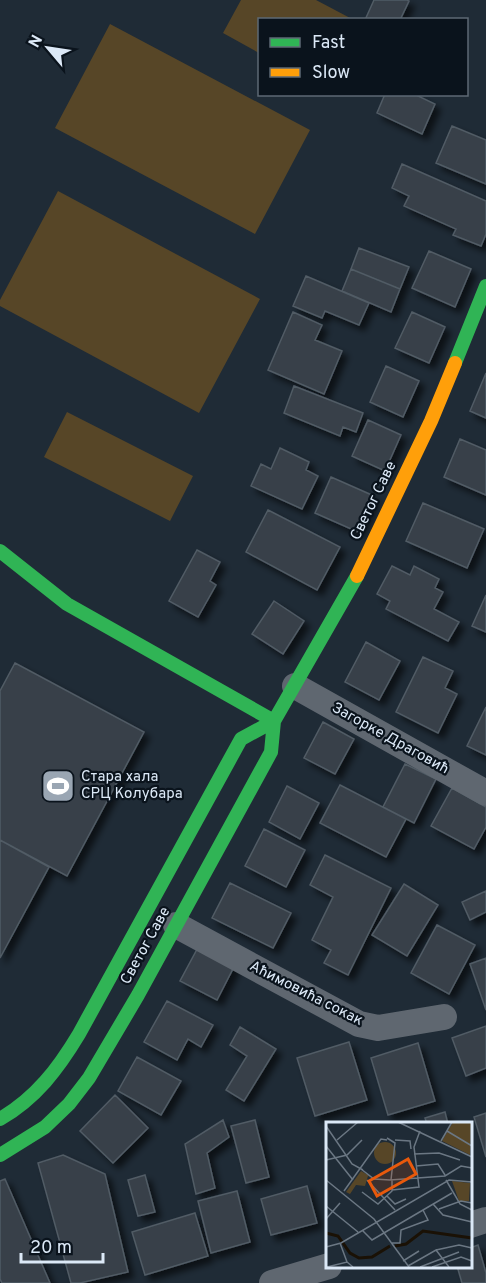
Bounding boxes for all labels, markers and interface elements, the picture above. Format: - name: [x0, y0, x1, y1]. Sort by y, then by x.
- north arrow: [18, 18, 78, 78]
- legend: [258, 18, 468, 96]
- text: N: [25, 32, 48, 52]
- text: Fast: [312, 32, 345, 55]
- text: Slow: [312, 62, 350, 85]
- street label: Светог Саве: [347, 458, 401, 544]
- street label: Загорке Драговић: [328, 699, 452, 779]
- sports icon: Стара хала СРЦ Колубара: [40, 768, 76, 804]
- place label: Стара хала СРЦ Колубара: [81, 768, 183, 804]
- street label: Светог Саве: [117, 904, 175, 988]
- street label: Аћимовића сокак: [246, 957, 366, 1031]
- inset map: [326, 1122, 471, 1268]
- scale bar: [21, 1226, 104, 1264]
- text: 20 m: [30, 1237, 72, 1260]

